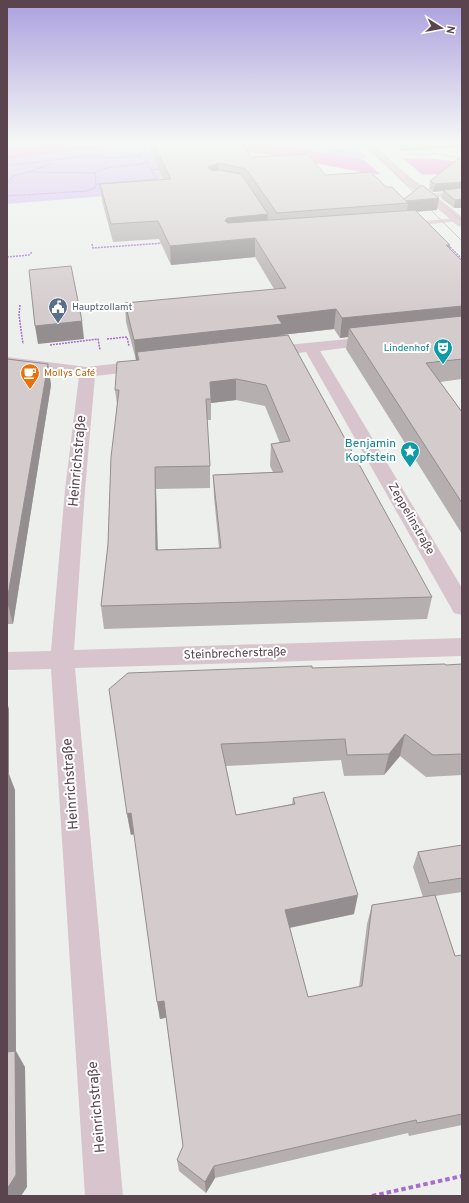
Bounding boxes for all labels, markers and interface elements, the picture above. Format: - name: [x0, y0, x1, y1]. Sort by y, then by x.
- north arrow: [421, 8, 461, 48]
- text: N: [442, 25, 457, 35]
- public building icon: Hauptzollamt: [47, 296, 69, 324]
- place label: Hauptzollamt: [72, 301, 132, 314]
- theatre icon: Lindenhof: [432, 337, 454, 365]
- place label: Lindenhof: [384, 342, 430, 355]
- cafe icon: Mollys Café: [19, 362, 41, 390]
- place label: Mollys Café: [44, 367, 95, 380]
- street label: Heinrichstraße: [66, 415, 90, 507]
- place label: Benjamin Kopfstein: [345, 436, 396, 466]
- place icon: Benjamin Kopfstein: [399, 440, 421, 468]
- street label: Zeppelinstraße: [384, 480, 438, 558]
- street label: Steinbrecherstraße: [183, 644, 287, 664]
- street label: Heinrichstraße: [59, 738, 83, 830]
- street label: Heinrichstraße: [85, 1061, 109, 1153]

